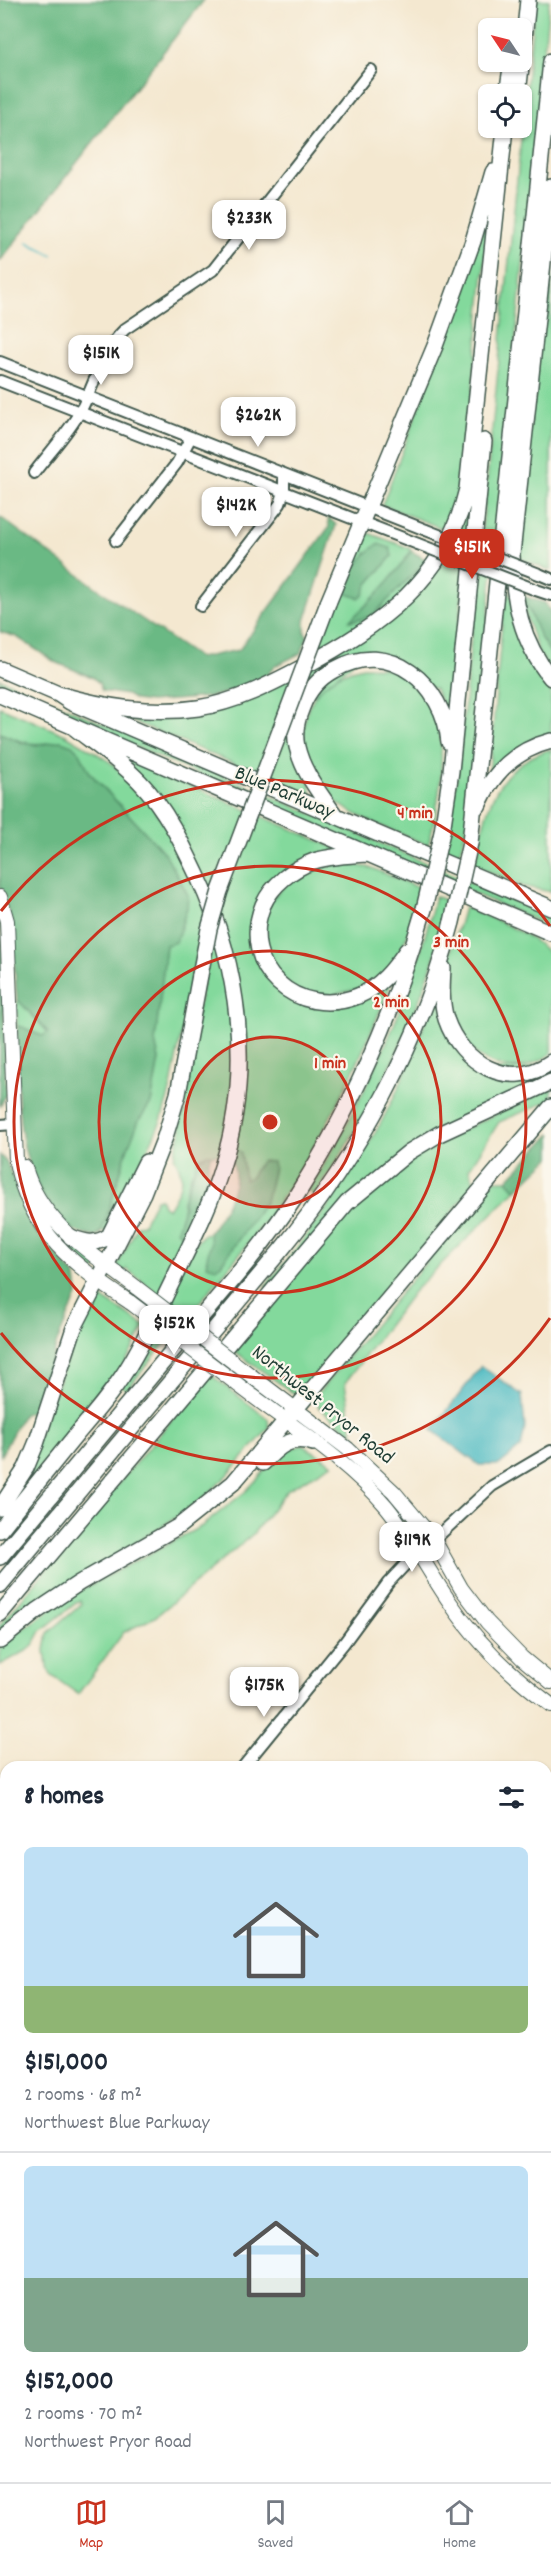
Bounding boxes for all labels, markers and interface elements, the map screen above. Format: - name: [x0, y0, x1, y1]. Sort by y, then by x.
- north arrow: [478, 18, 532, 72]
- map controls: [478, 18, 532, 138]
- button: locate: [478, 84, 532, 138]
- pin: $233K: [207, 200, 291, 251]
- text: $233K: [226, 205, 272, 233]
- pin: $151K: [59, 335, 143, 386]
- text: $151K: [82, 340, 120, 368]
- pin: $262K: [216, 397, 300, 448]
- text: $262K: [235, 402, 281, 430]
- pin: $142K: [194, 487, 278, 538]
- text: $142K: [216, 492, 256, 520]
- pin: $151K: [430, 529, 514, 580]
- text: $151K: [453, 534, 491, 562]
- street label: Blue Parkway: [229, 760, 339, 829]
- text: 4 min: [397, 802, 433, 827]
- text: 3 min: [433, 931, 469, 956]
- text: 2 min: [373, 991, 409, 1016]
- text: 1 min: [314, 1052, 346, 1077]
- centre of rings: [260, 1112, 280, 1132]
- pin: $152K: [132, 1305, 216, 1356]
- text: $152K: [153, 1310, 195, 1338]
- street label: Northwest Pryor Road: [244, 1339, 400, 1473]
- pin: $119K: [370, 1522, 454, 1573]
- text: $119K: [393, 1527, 431, 1555]
- pin: $175K: [222, 1667, 306, 1718]
- text: $175K: [244, 1672, 284, 1700]
- text: 8 homes: [24, 1779, 104, 1816]
- icon: filters: [495, 1781, 528, 1814]
- icon: home: [222, 1886, 330, 1994]
- text: $151,000: [24, 2045, 108, 2082]
- text: 2 rooms · 68 m²: [24, 2082, 142, 2110]
- text: Northwest Blue Parkway: [24, 2110, 209, 2138]
- icon: home: [222, 2205, 330, 2313]
- text: $152,000: [24, 2364, 114, 2401]
- text: 2 rooms · 70 m²: [24, 2401, 143, 2429]
- text: Northwest Pryor Road: [24, 2429, 192, 2457]
- tab: Map: [75, 2496, 108, 2555]
- tab: Saved: [257, 2496, 293, 2555]
- tab: Home: [443, 2496, 476, 2555]

